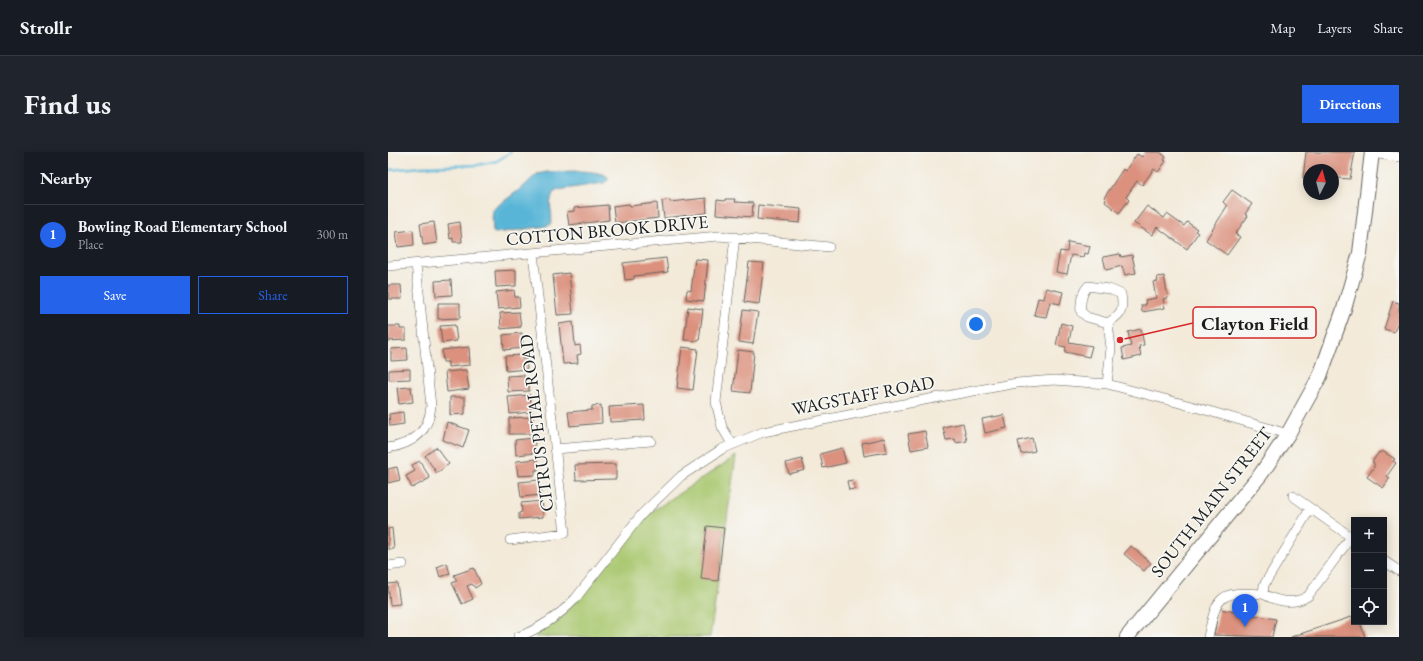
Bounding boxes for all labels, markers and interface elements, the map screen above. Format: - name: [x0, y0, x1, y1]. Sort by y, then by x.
- text: Strollr: [20, 15, 72, 40]
- text: Map: [1270, 19, 1295, 37]
- text: Layers: [1317, 19, 1352, 37]
- text: Share: [1374, 19, 1403, 37]
- button: Directions: [1302, 85, 1399, 123]
- text: Find us: [24, 86, 111, 122]
- north arrow: [1303, 164, 1339, 200]
- text: Nearby: [40, 167, 92, 189]
- street label: COTTON BROOK DRIVE: [505, 210, 709, 250]
- text: Bowling Road Elementary School: [78, 217, 287, 236]
- text: 1: [50, 226, 56, 243]
- text: 300 m: [317, 226, 348, 243]
- text: Place: [78, 236, 104, 253]
- button: Save: [40, 276, 190, 314]
- button: Share: [198, 276, 348, 314]
- callout: Clayton Field: [1193, 307, 1316, 338]
- text: Clayton Field: [1201, 311, 1309, 336]
- your location: [966, 314, 986, 334]
- street label: CITRUS PETAL ROAD: [514, 333, 558, 513]
- street label: WAGSTAFF ROAD: [790, 370, 936, 420]
- street label: SOUTH MAIN STREET: [1145, 422, 1277, 582]
- map controls: [1351, 517, 1387, 625]
- button: +: [1351, 517, 1387, 553]
- button: −: [1351, 553, 1387, 589]
- button: locate: [1351, 589, 1387, 625]
- pin: 1: [1232, 594, 1258, 627]

